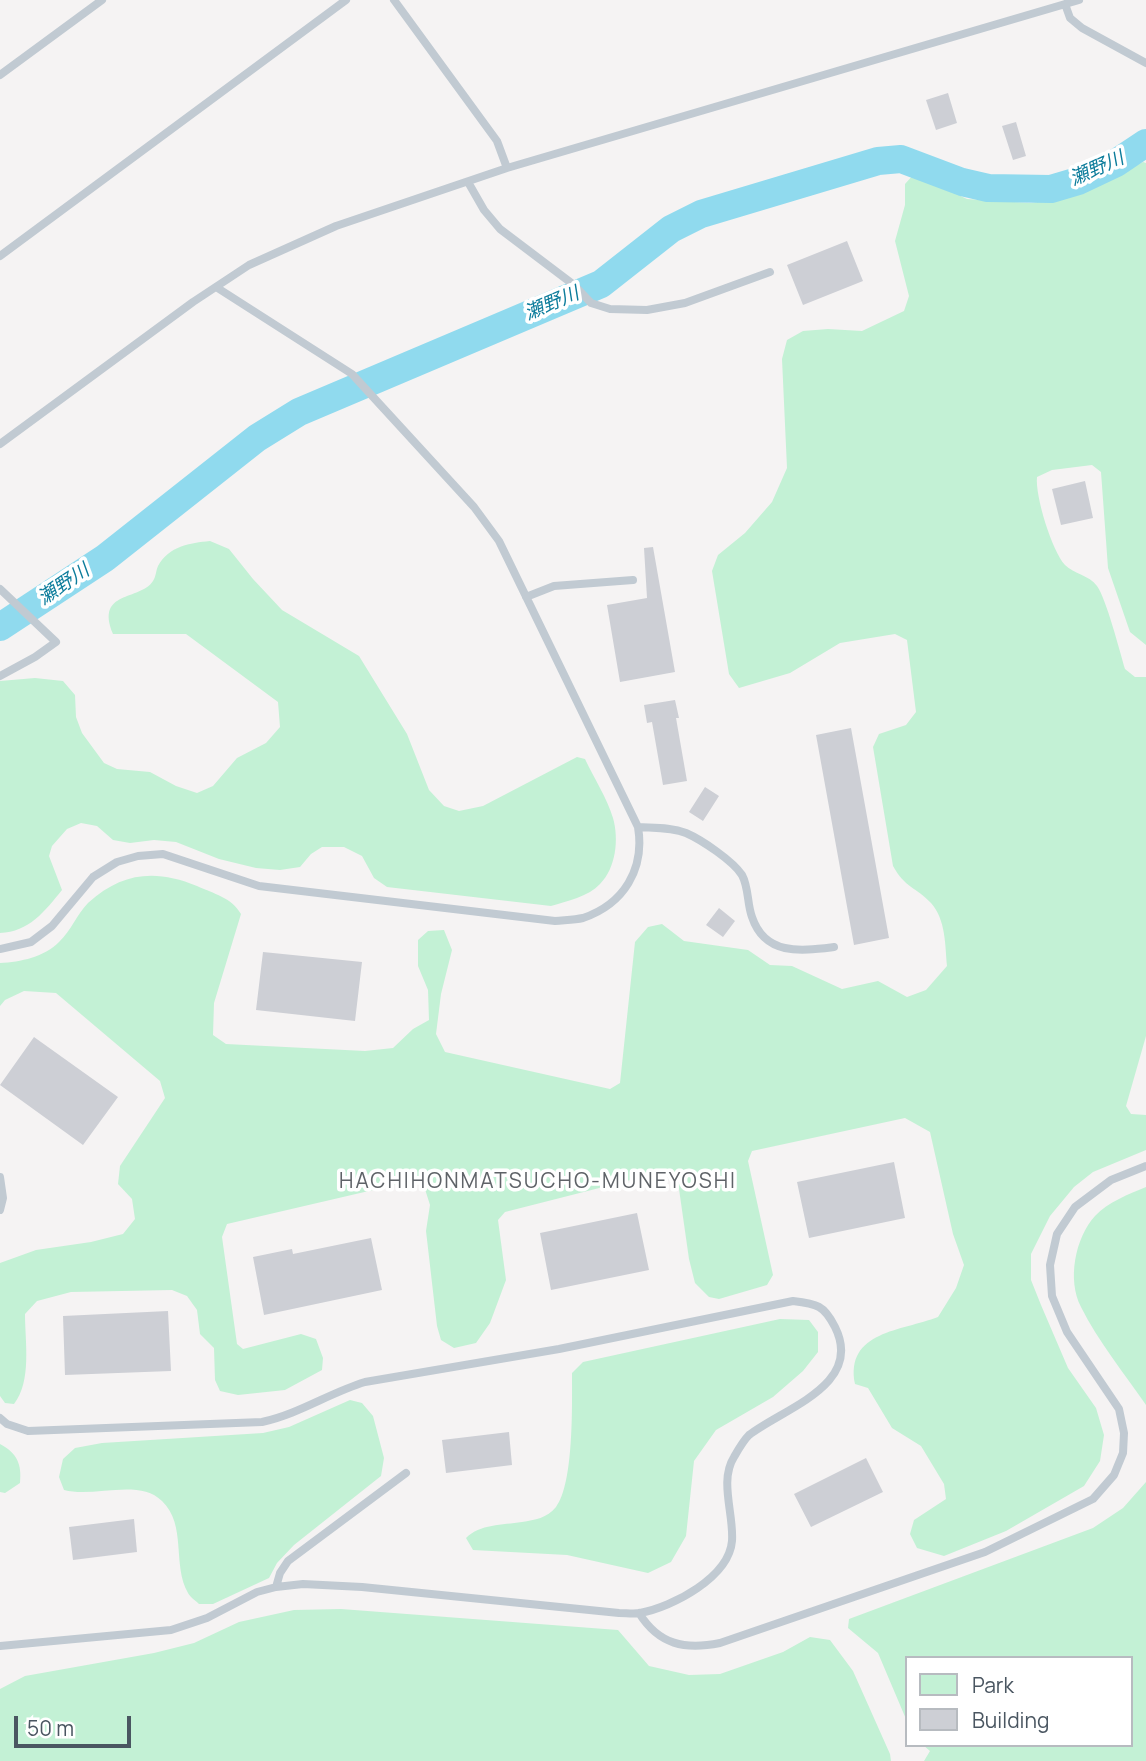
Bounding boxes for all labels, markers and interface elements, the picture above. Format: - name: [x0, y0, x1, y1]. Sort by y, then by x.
- water label: 瀬野川: [1066, 147, 1128, 191]
- water label: 瀬野川: [521, 282, 583, 326]
- water label: 瀬野川: [34, 560, 94, 610]
- district label: HACHIHONMATSUCHO-MUNEYOSHI: [342, 1169, 734, 1195]
- legend: [904, 1656, 1132, 1747]
- text: Park: [972, 1671, 1014, 1699]
- scale bar: [18, 1702, 135, 1746]
- text: Building: [972, 1706, 1049, 1734]
- text: 50 m: [27, 1714, 74, 1742]

